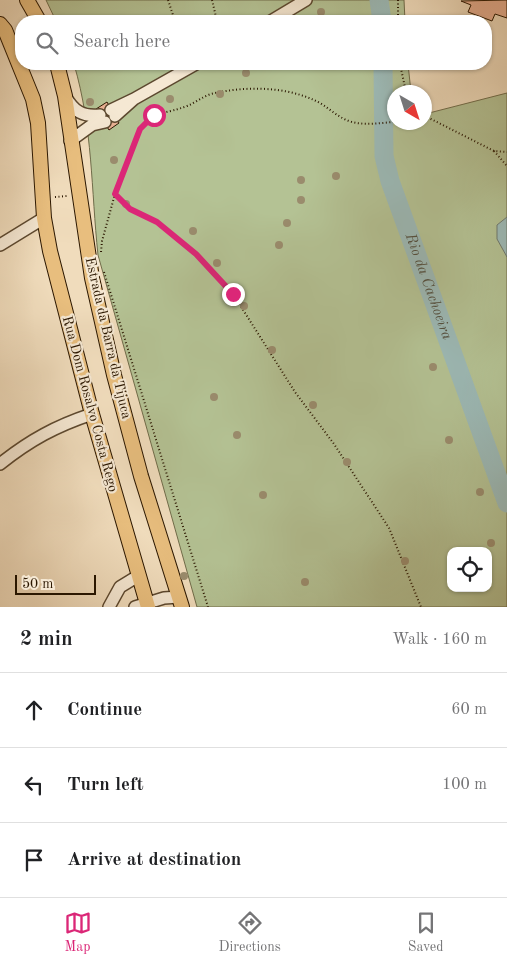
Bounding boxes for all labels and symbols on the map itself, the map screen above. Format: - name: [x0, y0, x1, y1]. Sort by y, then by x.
- north arrow: [387, 85, 432, 130]
- route start: [143, 104, 166, 127]
- water label: Rio da Cachoeira: [402, 230, 455, 342]
- street label: Estrada da Barra da Tijuca: [83, 256, 133, 420]
- route end: [222, 283, 245, 306]
- street label: Rua Dom Rosalvo Costa Rego: [60, 314, 120, 494]
- scale bar: [15, 572, 96, 595]

